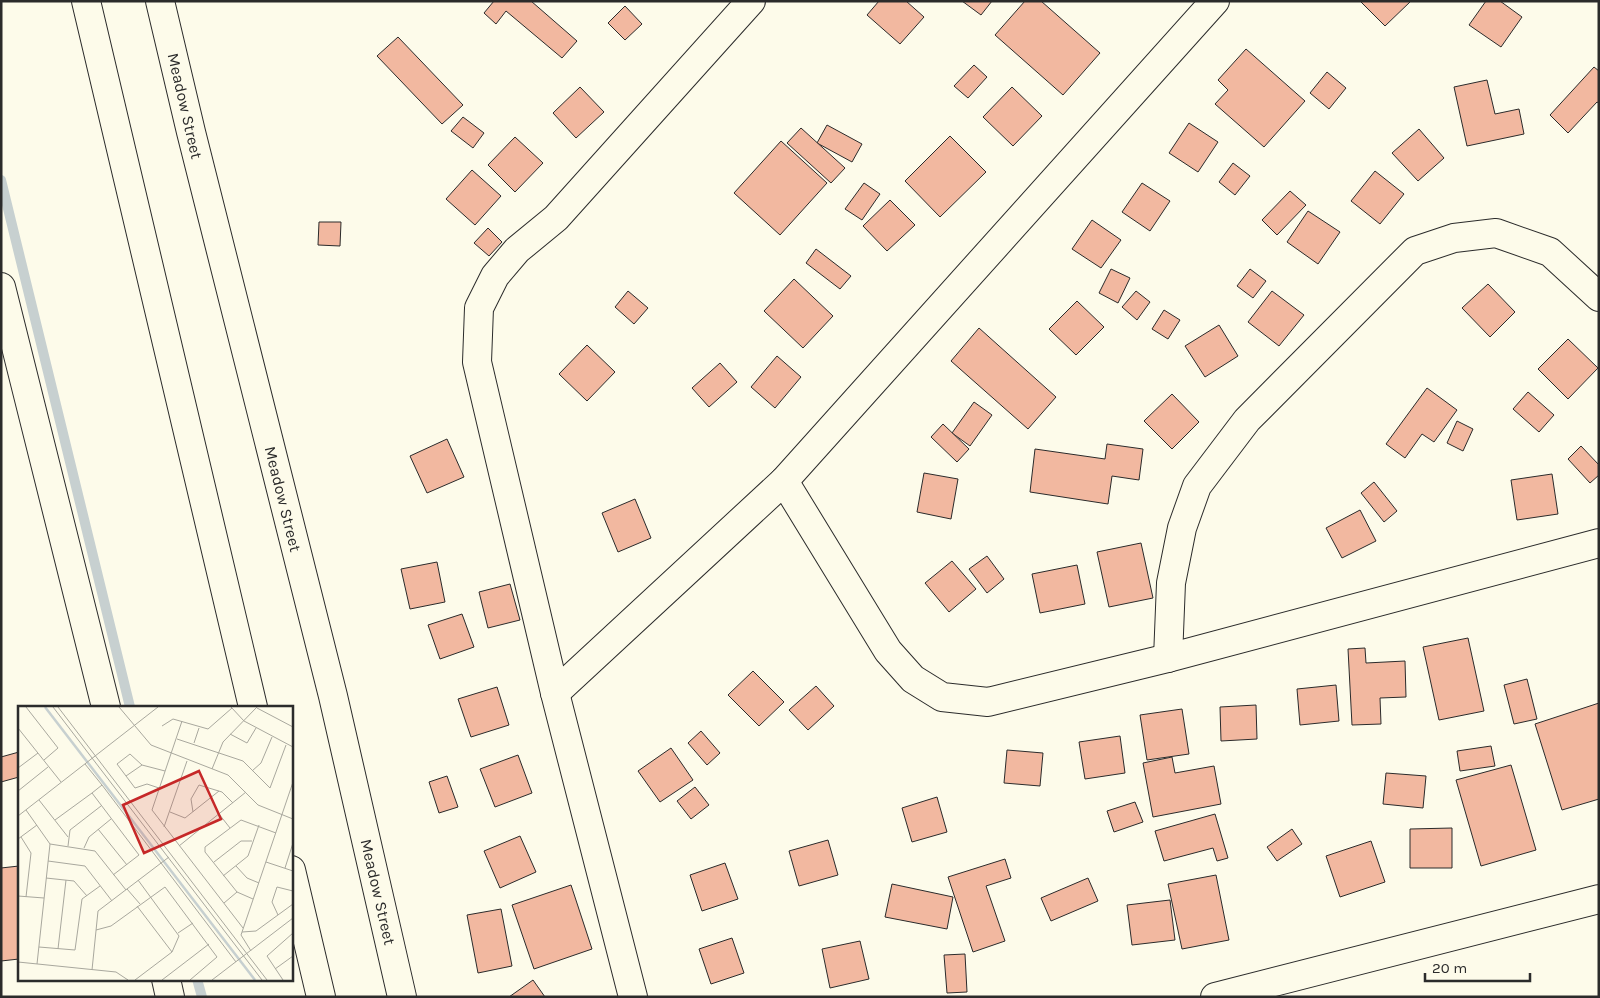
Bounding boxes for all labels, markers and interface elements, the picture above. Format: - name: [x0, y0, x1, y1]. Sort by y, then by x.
- street label: Meadow Street: [164, 51, 206, 161]
- street label: Meadow Street: [261, 444, 305, 554]
- inset map: [18, 706, 292, 980]
- street label: Meadow Street: [357, 837, 399, 947]
- scale bar: [1425, 950, 1530, 982]
- text: 20 m: [1432, 959, 1467, 977]

